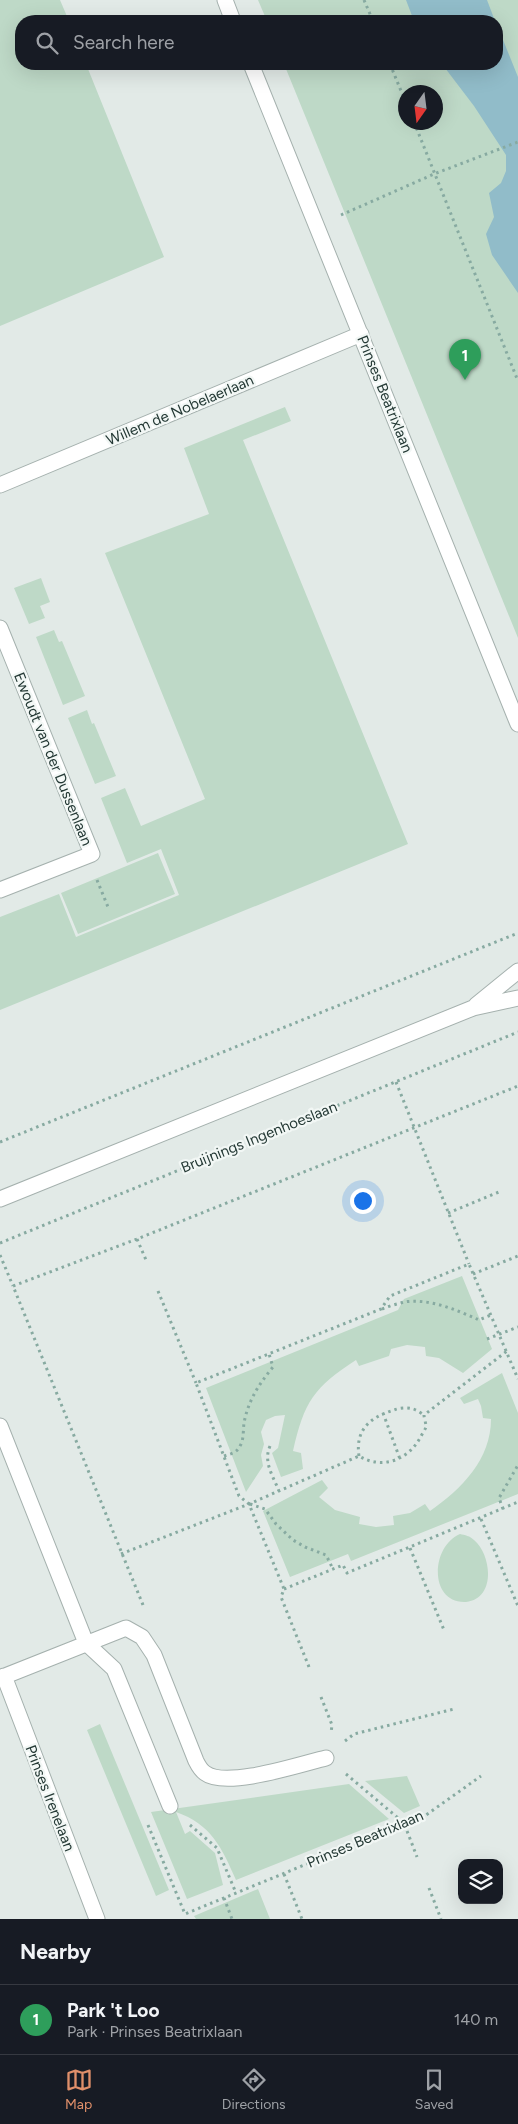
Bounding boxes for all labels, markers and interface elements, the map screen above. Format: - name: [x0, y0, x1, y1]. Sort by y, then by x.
- search box: [15, 15, 503, 70]
- icon: search: [33, 29, 61, 57]
- text: Search here: [73, 31, 175, 54]
- north arrow: [398, 85, 443, 130]
- street label: Prinses Beatrixlaan: [353, 333, 417, 455]
- pin: 1: [449, 339, 481, 380]
- street label: Willem de Nobelaerlaan: [104, 371, 256, 449]
- street label: Ewoudt van der Dussenlaan: [10, 670, 96, 848]
- street label: Bruijnings Ingenhoeslaan: [178, 1097, 340, 1177]
- your location: [350, 1188, 376, 1214]
- street label: Prinses Irenelaan: [21, 1742, 79, 1854]
- street label: Prinses Beatrixlaan: [304, 1806, 426, 1872]
- map controls: [458, 1859, 503, 1904]
- button: layers: [458, 1859, 503, 1904]
- text: Nearby: [20, 1939, 91, 1964]
- text: Park 't Loo: [67, 1999, 159, 2022]
- text: 1: [33, 2010, 39, 2029]
- text: 140 m: [454, 2010, 498, 2029]
- text: Park · Prinses Beatrixlaan: [67, 2022, 242, 2041]
- tab: Map: [65, 2066, 93, 2113]
- tab: Directions: [222, 2066, 286, 2113]
- tab: Saved: [415, 2066, 453, 2113]

